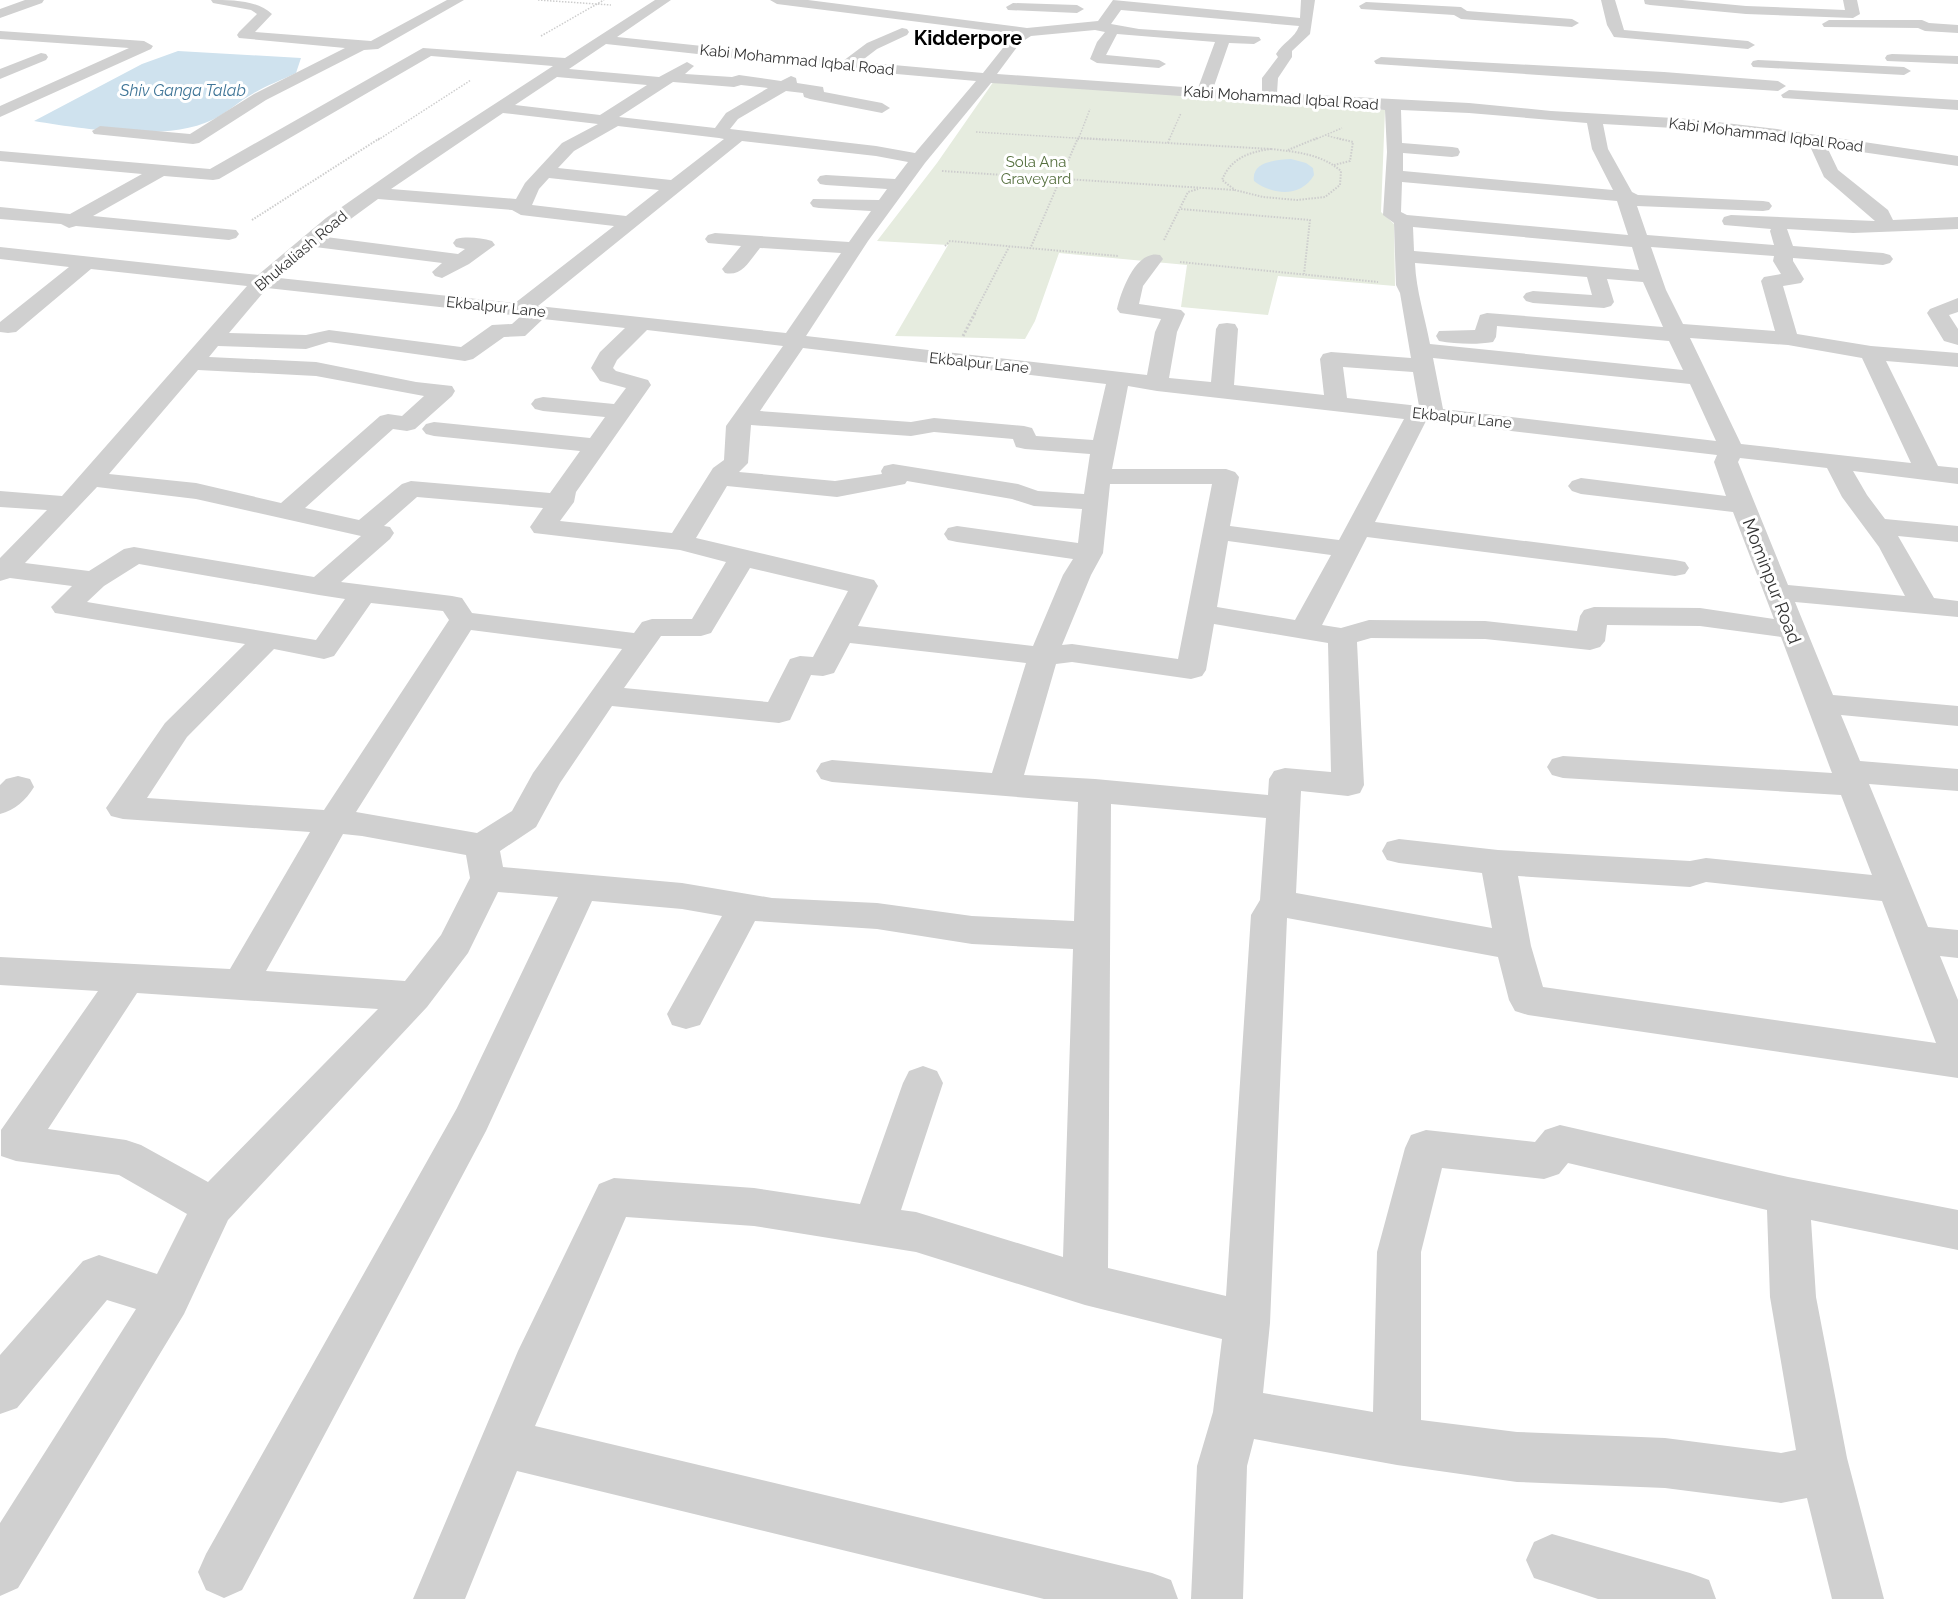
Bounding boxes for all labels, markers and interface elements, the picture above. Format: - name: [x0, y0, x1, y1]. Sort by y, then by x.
- district label: Kidderpore: [914, 26, 1022, 50]
- street label: Kabi Mohammad Iqbal Road: [699, 41, 895, 79]
- water label: Shiv Ganga Talab: [119, 81, 246, 100]
- street label: Kabi Mohammad Iqbal Road: [1183, 82, 1379, 114]
- street label: Kabi Mohammad Iqbal Road: [1668, 114, 1864, 156]
- park label: Sola Ana Graveyard: [1001, 153, 1071, 188]
- street label: Bhukaliash Road: [251, 207, 351, 295]
- street label: Ekbalpur Lane: [445, 293, 547, 321]
- street label: Ekbalpur Lane: [928, 349, 1030, 377]
- street label: Ekbalpur Lane: [1411, 404, 1513, 432]
- street label: Mominpur Road: [1738, 515, 1806, 647]

